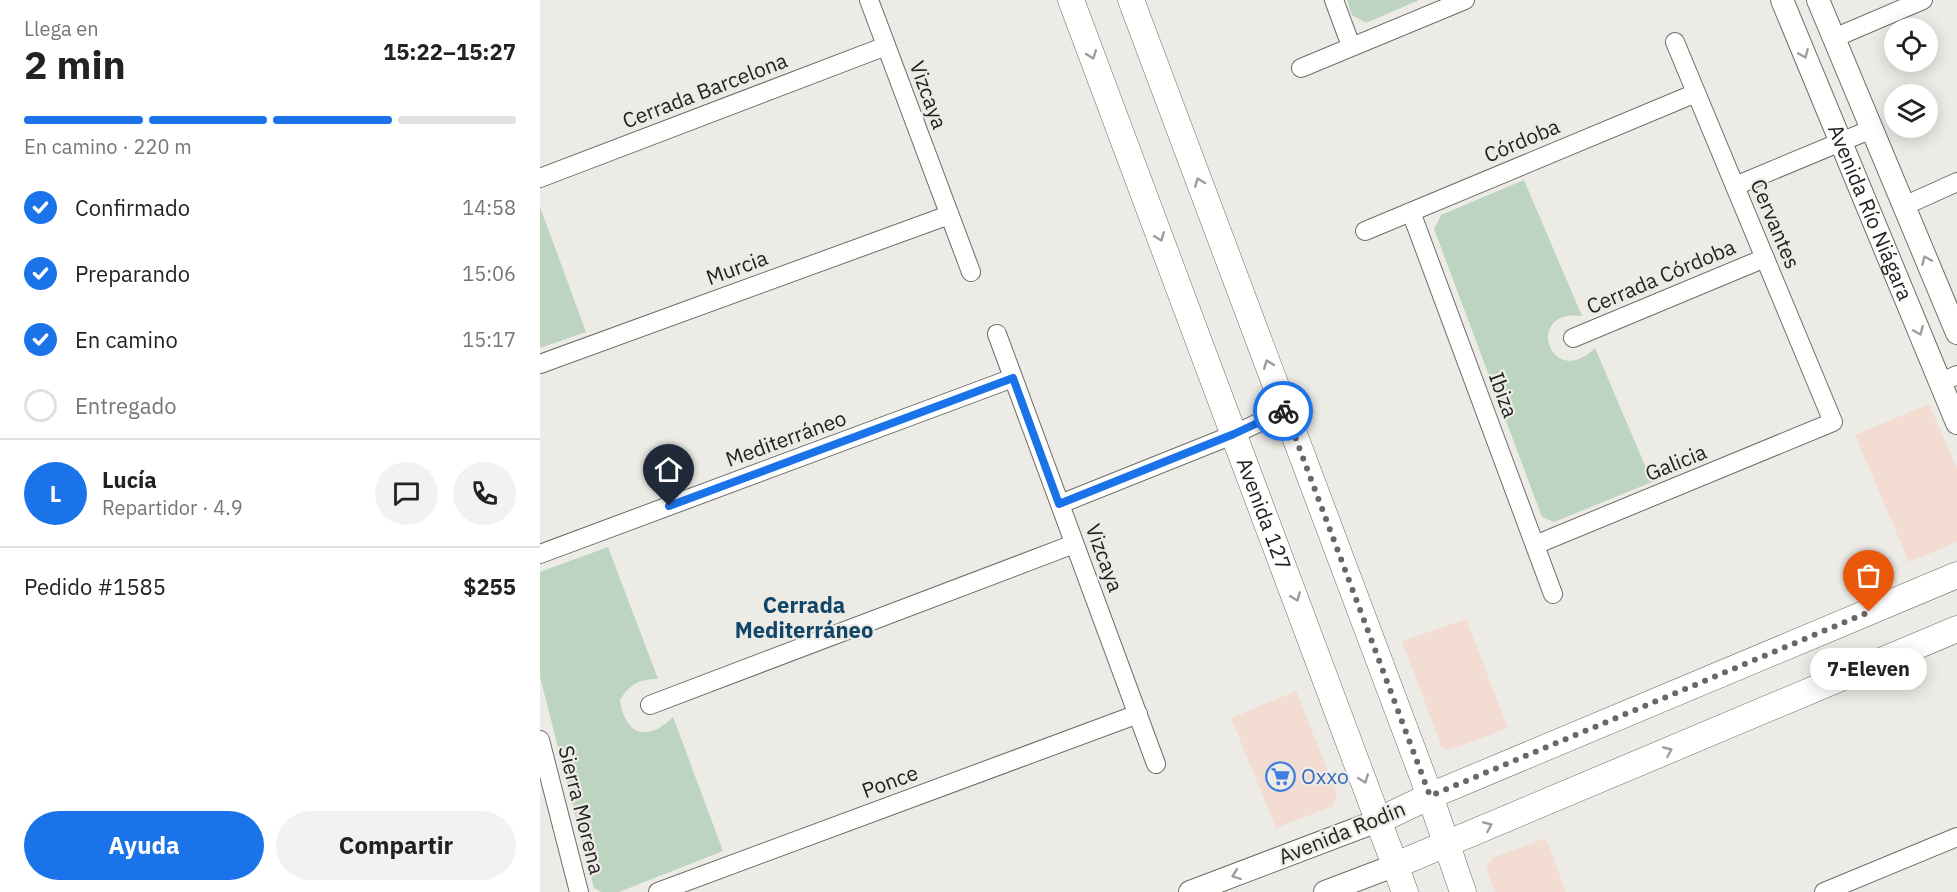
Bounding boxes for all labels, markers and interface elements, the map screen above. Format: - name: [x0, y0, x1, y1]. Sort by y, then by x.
- text: Llega en: [24, 15, 99, 42]
- map controls: [1884, 18, 1938, 138]
- button: locate: [1884, 18, 1938, 72]
- text: 15:22–15:27: [383, 37, 516, 66]
- text: 2 min: [24, 39, 126, 90]
- street label: Cerrada Barcelona: [618, 46, 791, 134]
- one-way arrow: [1797, 48, 1809, 59]
- one-way arrow: [1084, 49, 1097, 60]
- street label: Vizcaya: [904, 57, 954, 133]
- button: layers: [1884, 84, 1938, 138]
- street label: Córdoba: [1479, 112, 1564, 169]
- street label: Avenida Río Niágara: [1822, 120, 1920, 304]
- text: En camino · 220 m: [24, 133, 192, 160]
- street label: Cervantes: [1745, 174, 1807, 273]
- one-way arrow: [1194, 177, 1207, 188]
- icon: check: [24, 191, 57, 224]
- text: Confirmado: [75, 193, 190, 222]
- text: 14:58: [462, 194, 516, 221]
- one-way arrow: [1153, 231, 1166, 242]
- street label: Cerrada Córdoba: [1582, 232, 1739, 320]
- street label: Murcia: [702, 243, 771, 291]
- one-way arrow: [1922, 255, 1934, 266]
- icon: check: [24, 257, 57, 290]
- text: Preparando: [75, 259, 190, 288]
- text: 15:06: [462, 260, 516, 287]
- icon: check: [24, 323, 57, 356]
- text: En camino: [75, 325, 178, 354]
- one-way arrow: [1912, 325, 1924, 336]
- text: 15:17: [462, 326, 516, 353]
- one-way arrow: [1263, 360, 1275, 371]
- street label: Ibiza: [1483, 368, 1525, 421]
- courier: [1253, 381, 1313, 441]
- text: Entregado: [75, 391, 176, 420]
- icon: bike: [1267, 395, 1300, 428]
- street label: Mediterráneo: [721, 403, 850, 473]
- street label: Galicia: [1641, 437, 1710, 487]
- pin: [643, 444, 694, 506]
- icon: home: [652, 453, 685, 486]
- street label: Avenida 127: [1231, 454, 1298, 574]
- button: chat: [375, 462, 438, 525]
- button: phone: [453, 462, 516, 525]
- text: Lucía: [102, 465, 157, 494]
- text: L: [50, 479, 61, 508]
- text: Repartidor · 4.9: [102, 494, 243, 521]
- street label: Vizcaya: [1080, 520, 1130, 596]
- pin: [1843, 550, 1894, 612]
- icon: bag: [1852, 559, 1885, 592]
- text: Pedido #1585: [24, 572, 166, 601]
- text: $255: [463, 572, 516, 601]
- district label: Cerrada Mediterráneo: [735, 590, 873, 644]
- one-way arrow: [1288, 591, 1301, 601]
- callout: 7-Eleven: [1810, 648, 1928, 690]
- text: 7-Eleven: [1827, 655, 1910, 682]
- street label: Sierra Morena: [552, 743, 611, 877]
- one-way arrow: [1662, 746, 1673, 758]
- street label: Ponce: [858, 758, 922, 804]
- supermarket icon: Oxxo: [1264, 761, 1296, 793]
- place label: Oxxo: [1301, 762, 1349, 790]
- one-way arrow: [1357, 773, 1370, 784]
- street label: Avenida Rodin: [1274, 794, 1409, 870]
- button: Ayuda: [24, 811, 264, 880]
- button: Compartir: [276, 811, 516, 880]
- one-way arrow: [1482, 821, 1493, 833]
- one-way arrow: [1232, 867, 1242, 880]

